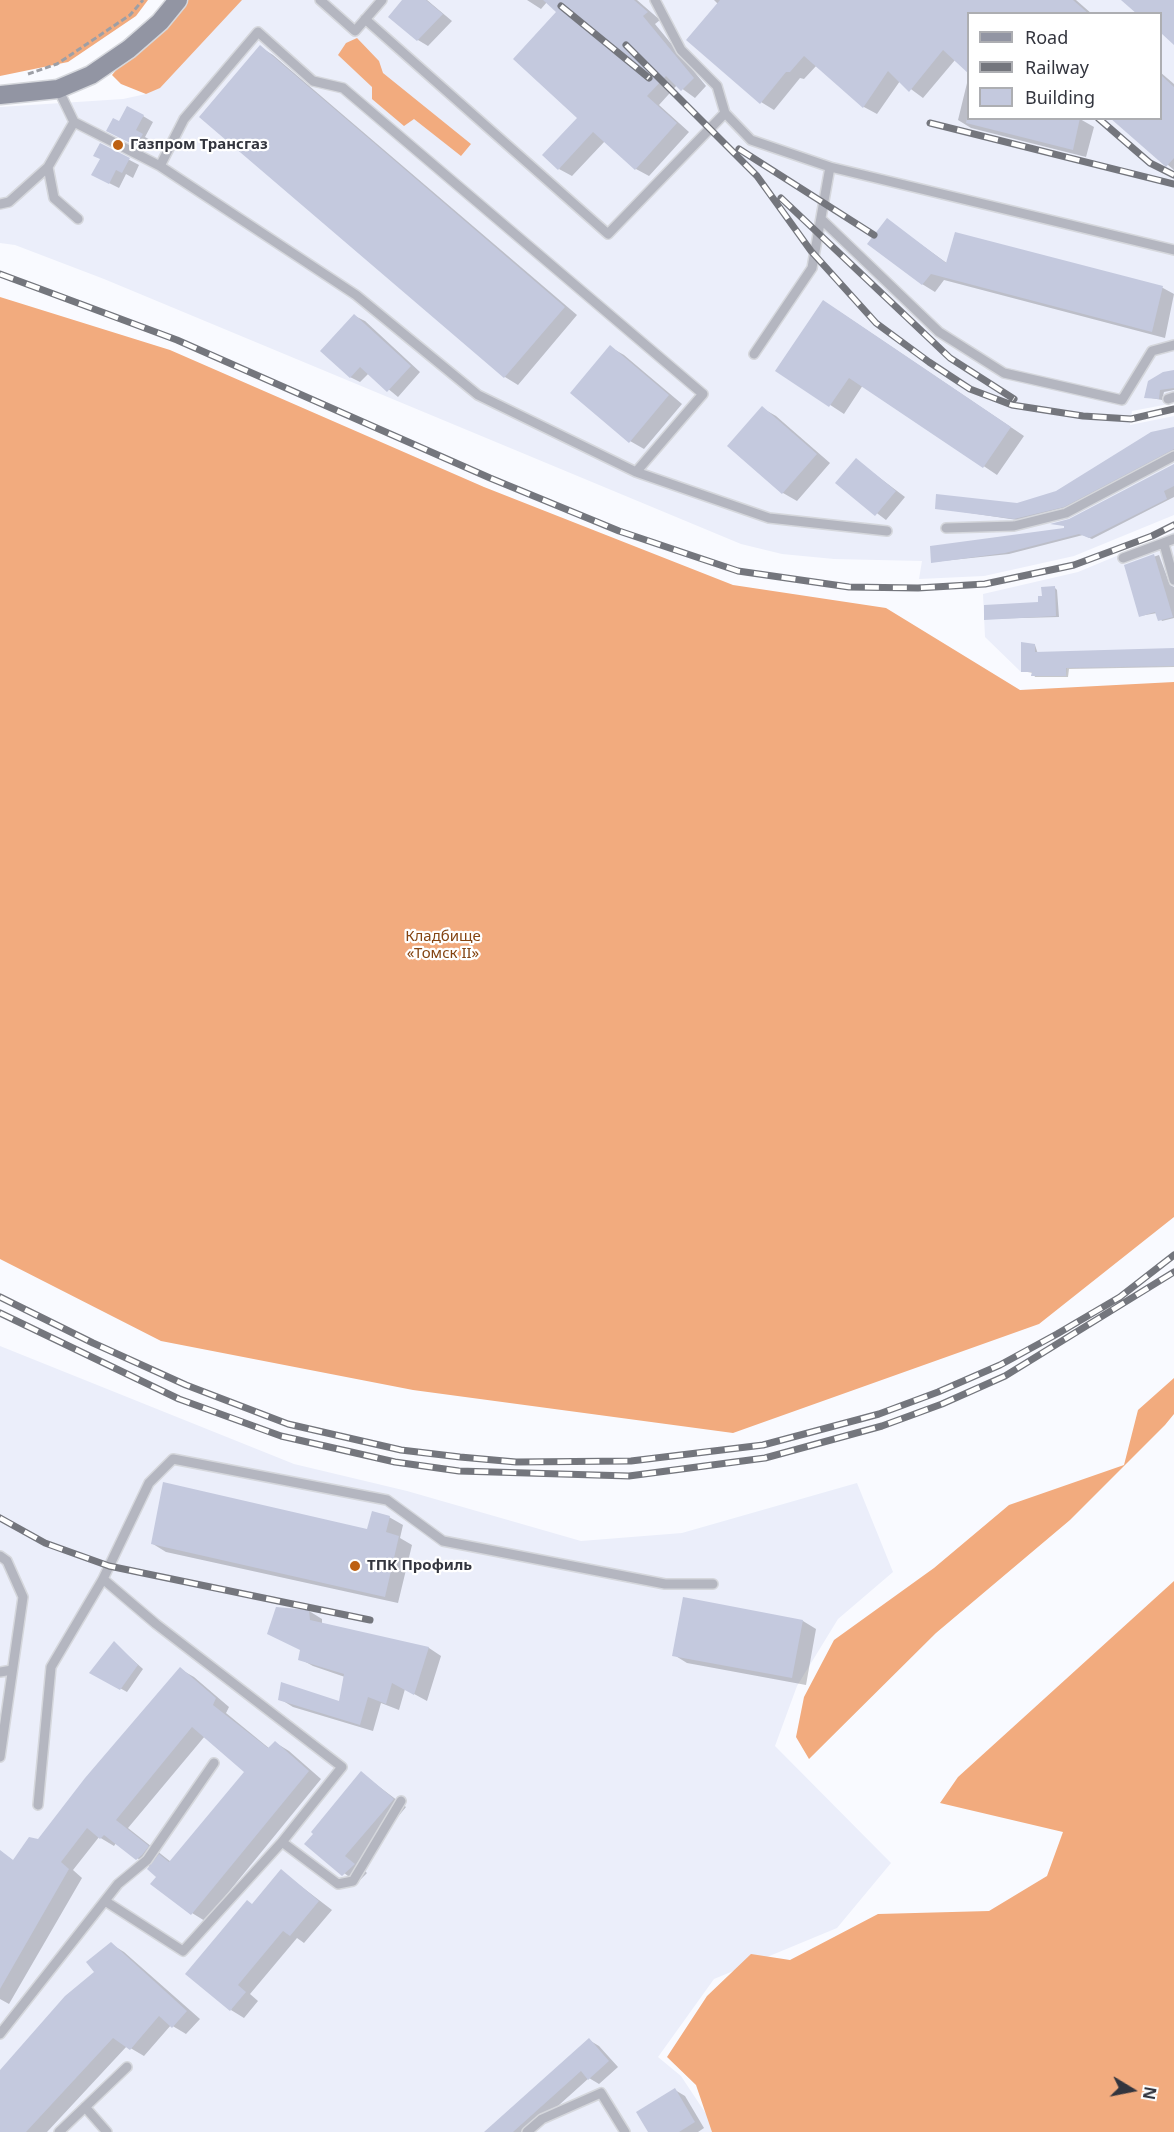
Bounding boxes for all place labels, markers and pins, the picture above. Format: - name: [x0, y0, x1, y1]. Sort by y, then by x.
- place label: Газпром Трансгаз: [130, 136, 268, 154]
- marker: Газпром Трансгаз: [111, 138, 125, 152]
- place label: ТПК Профиль: [367, 1557, 472, 1575]
- marker: ТПК Профиль: [348, 1559, 362, 1573]

